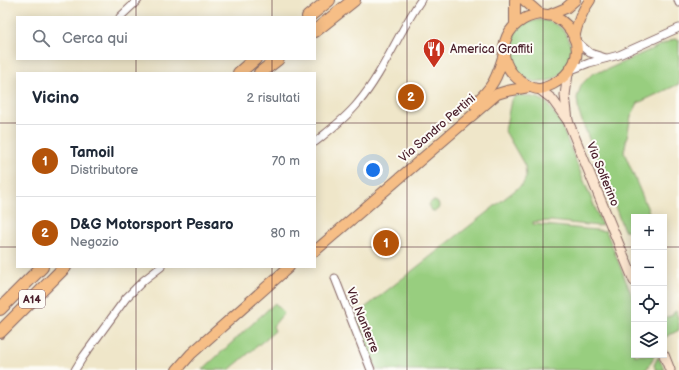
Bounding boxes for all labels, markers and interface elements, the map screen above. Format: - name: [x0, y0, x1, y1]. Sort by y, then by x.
- search box: [16, 16, 316, 60]
- icon: search: [30, 27, 52, 49]
- text: Cerca qui: [62, 29, 128, 48]
- restaurant icon: America Graffiti: [421, 36, 447, 69]
- place label: America Graffiti: [450, 42, 533, 57]
- pin: 2: [398, 82, 424, 112]
- text: Vicino: [32, 88, 79, 108]
- text: 2 risultati: [247, 90, 300, 106]
- street label: Via Sandro Pertini: [396, 91, 479, 166]
- street label: Via Solferino: [583, 140, 622, 209]
- text: Tamoil: [70, 143, 114, 162]
- text: 1: [42, 153, 48, 169]
- text: 70 m: [272, 153, 300, 169]
- your location: [363, 160, 383, 180]
- text: Distributore: [70, 162, 138, 178]
- map controls: [631, 214, 667, 358]
- button: +: [631, 214, 667, 250]
- text: D&G Motorsport Pesaro: [70, 215, 234, 234]
- text: 2: [41, 225, 49, 241]
- text: 80 m: [271, 225, 300, 241]
- pin: 1: [373, 228, 399, 258]
- text: Negozio: [70, 234, 119, 250]
- button: −: [631, 250, 667, 286]
- street label: Via Nanterre: [343, 285, 382, 355]
- button: locate: [631, 286, 667, 322]
- road number: A14: [19, 290, 45, 308]
- button: layers: [631, 322, 667, 358]

